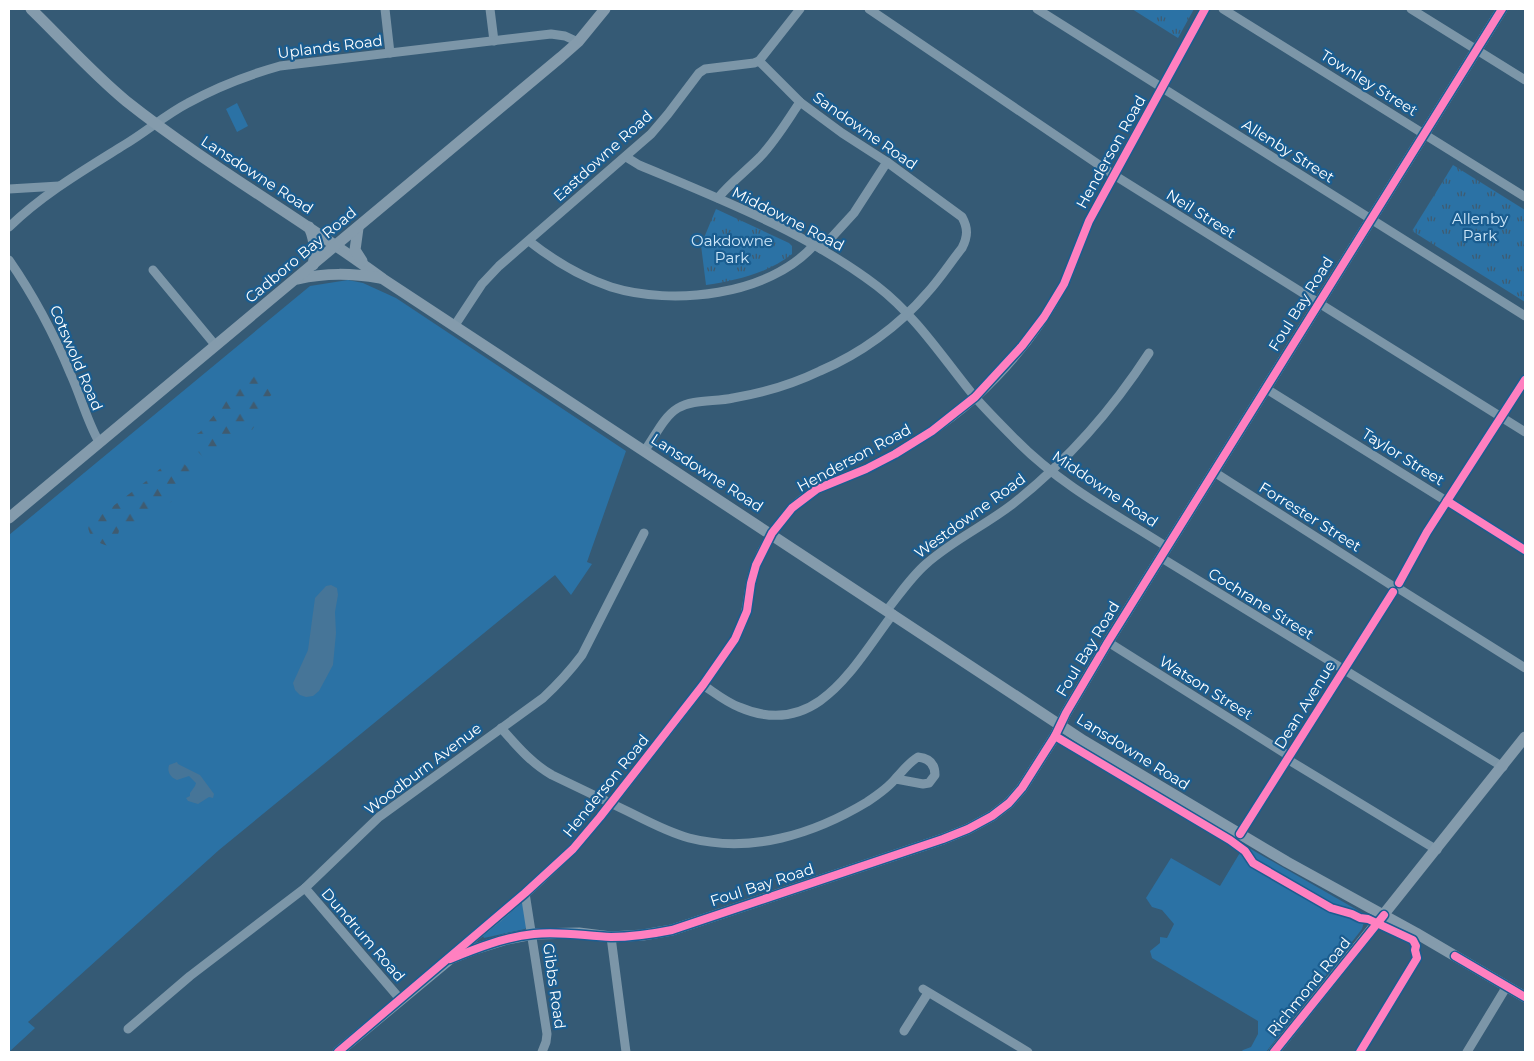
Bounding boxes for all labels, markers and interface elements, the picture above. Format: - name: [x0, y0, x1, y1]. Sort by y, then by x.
- street label: Uplands Road: [276, 31, 384, 62]
- street label: Townley Street: [1317, 45, 1421, 120]
- street label: Sandowne Road: [809, 88, 921, 174]
- street label: Henderson Road: [1072, 92, 1150, 212]
- street label: Eastdowne Road: [549, 106, 656, 205]
- street label: Allenby Street: [1239, 115, 1338, 187]
- street label: Lansdowne Road: [198, 131, 317, 218]
- street label: Middowne Road: [729, 182, 848, 255]
- street label: Neil Street: [1163, 185, 1240, 242]
- street label: Cadboro Bay Road: [241, 203, 360, 307]
- park label: Allenby Park: [1452, 209, 1509, 245]
- park label: Oakdowne Park: [691, 231, 773, 267]
- street label: Foul Bay Road: [1264, 253, 1337, 354]
- street label: Cotswold Road: [46, 302, 107, 413]
- street label: Henderson Road: [793, 419, 914, 496]
- street label: Taylor Street: [1359, 424, 1448, 489]
- street label: Lansdowne Road: [648, 429, 767, 516]
- street label: Middowne Road: [1049, 446, 1162, 531]
- street label: Westdowne Road: [910, 469, 1029, 562]
- street label: Forrester Street: [1256, 478, 1365, 556]
- street label: Cochrane Street: [1205, 563, 1318, 644]
- street label: Foul Bay Road: [1052, 598, 1123, 700]
- street label: Watson Street: [1156, 651, 1257, 724]
- street label: Dean Avenue: [1270, 657, 1339, 752]
- street label: Lansdowne Road: [1073, 709, 1193, 794]
- street label: Woodburn Avenue: [360, 718, 485, 819]
- street label: Henderson Road: [558, 731, 653, 841]
- street label: Foul Bay Road: [708, 859, 816, 910]
- street label: Dundrum Road: [318, 884, 409, 985]
- street label: Richmond Road: [1263, 933, 1354, 1040]
- street label: Gibbs Road: [539, 942, 570, 1030]

